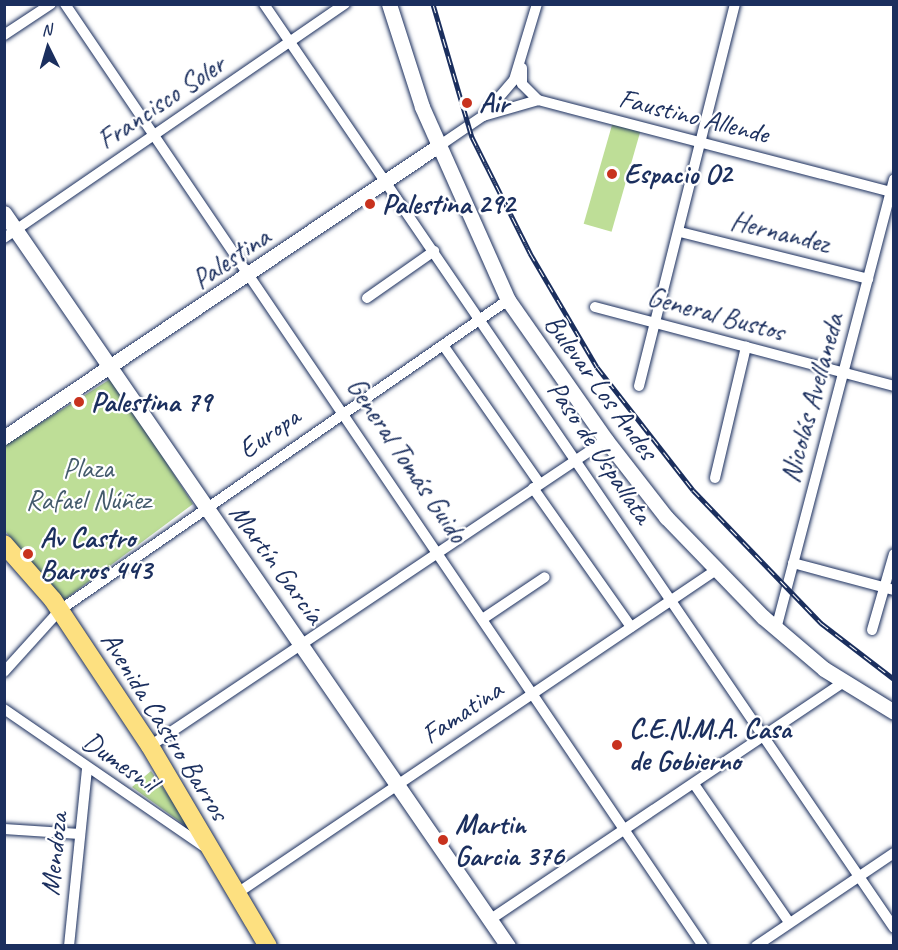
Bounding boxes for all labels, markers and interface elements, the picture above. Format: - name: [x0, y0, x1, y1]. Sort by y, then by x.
- north arrow: [18, 18, 78, 78]
- text: N: [41, 20, 52, 40]
- street label: Francisco Soler: [91, 47, 231, 157]
- street label: Faustino Allende: [616, 81, 772, 151]
- place label: Air: [479, 86, 509, 120]
- marker: Air: [460, 96, 474, 110]
- place label: Espacio O2: [624, 157, 732, 191]
- marker: Espacio O2: [605, 167, 619, 181]
- place label: Palestina 292: [382, 187, 515, 221]
- marker: Palestina 292: [363, 197, 377, 211]
- street label: Hernandez: [727, 204, 833, 260]
- street label: Palestina: [186, 220, 276, 296]
- street label: General Bustos: [644, 280, 788, 348]
- street label: Bulevar Los Andes: [537, 308, 665, 466]
- street label: Nicolás Avellaneda: [773, 310, 851, 486]
- street label: General Tomás Guido: [339, 371, 475, 549]
- street label: Paso de Uspallata: [540, 374, 660, 530]
- place label: Palestina 79: [91, 385, 211, 419]
- marker: Palestina 79: [72, 395, 86, 409]
- street label: Europa: [232, 400, 306, 466]
- park label: Plaza Rafael Núñez: [26, 451, 150, 517]
- street label: Martín García: [222, 498, 332, 630]
- place label: Av Castro Barros 443: [40, 521, 152, 587]
- marker: Av Castro Barros 443: [21, 547, 35, 561]
- street label: Avenida Castro Barros: [93, 625, 237, 827]
- street label: Famatina: [415, 673, 509, 751]
- place label: C.E.N.M.A. Casa de Gobierno: [629, 712, 791, 778]
- street label: Dumesnil: [76, 724, 164, 800]
- marker: C.E.N.M.A. Casa de Gobierno: [610, 738, 624, 752]
- place label: Martin Garcia 376: [455, 807, 564, 873]
- street label: Mendoza: [33, 811, 75, 897]
- marker: Martin Garcia 376: [436, 833, 450, 847]

